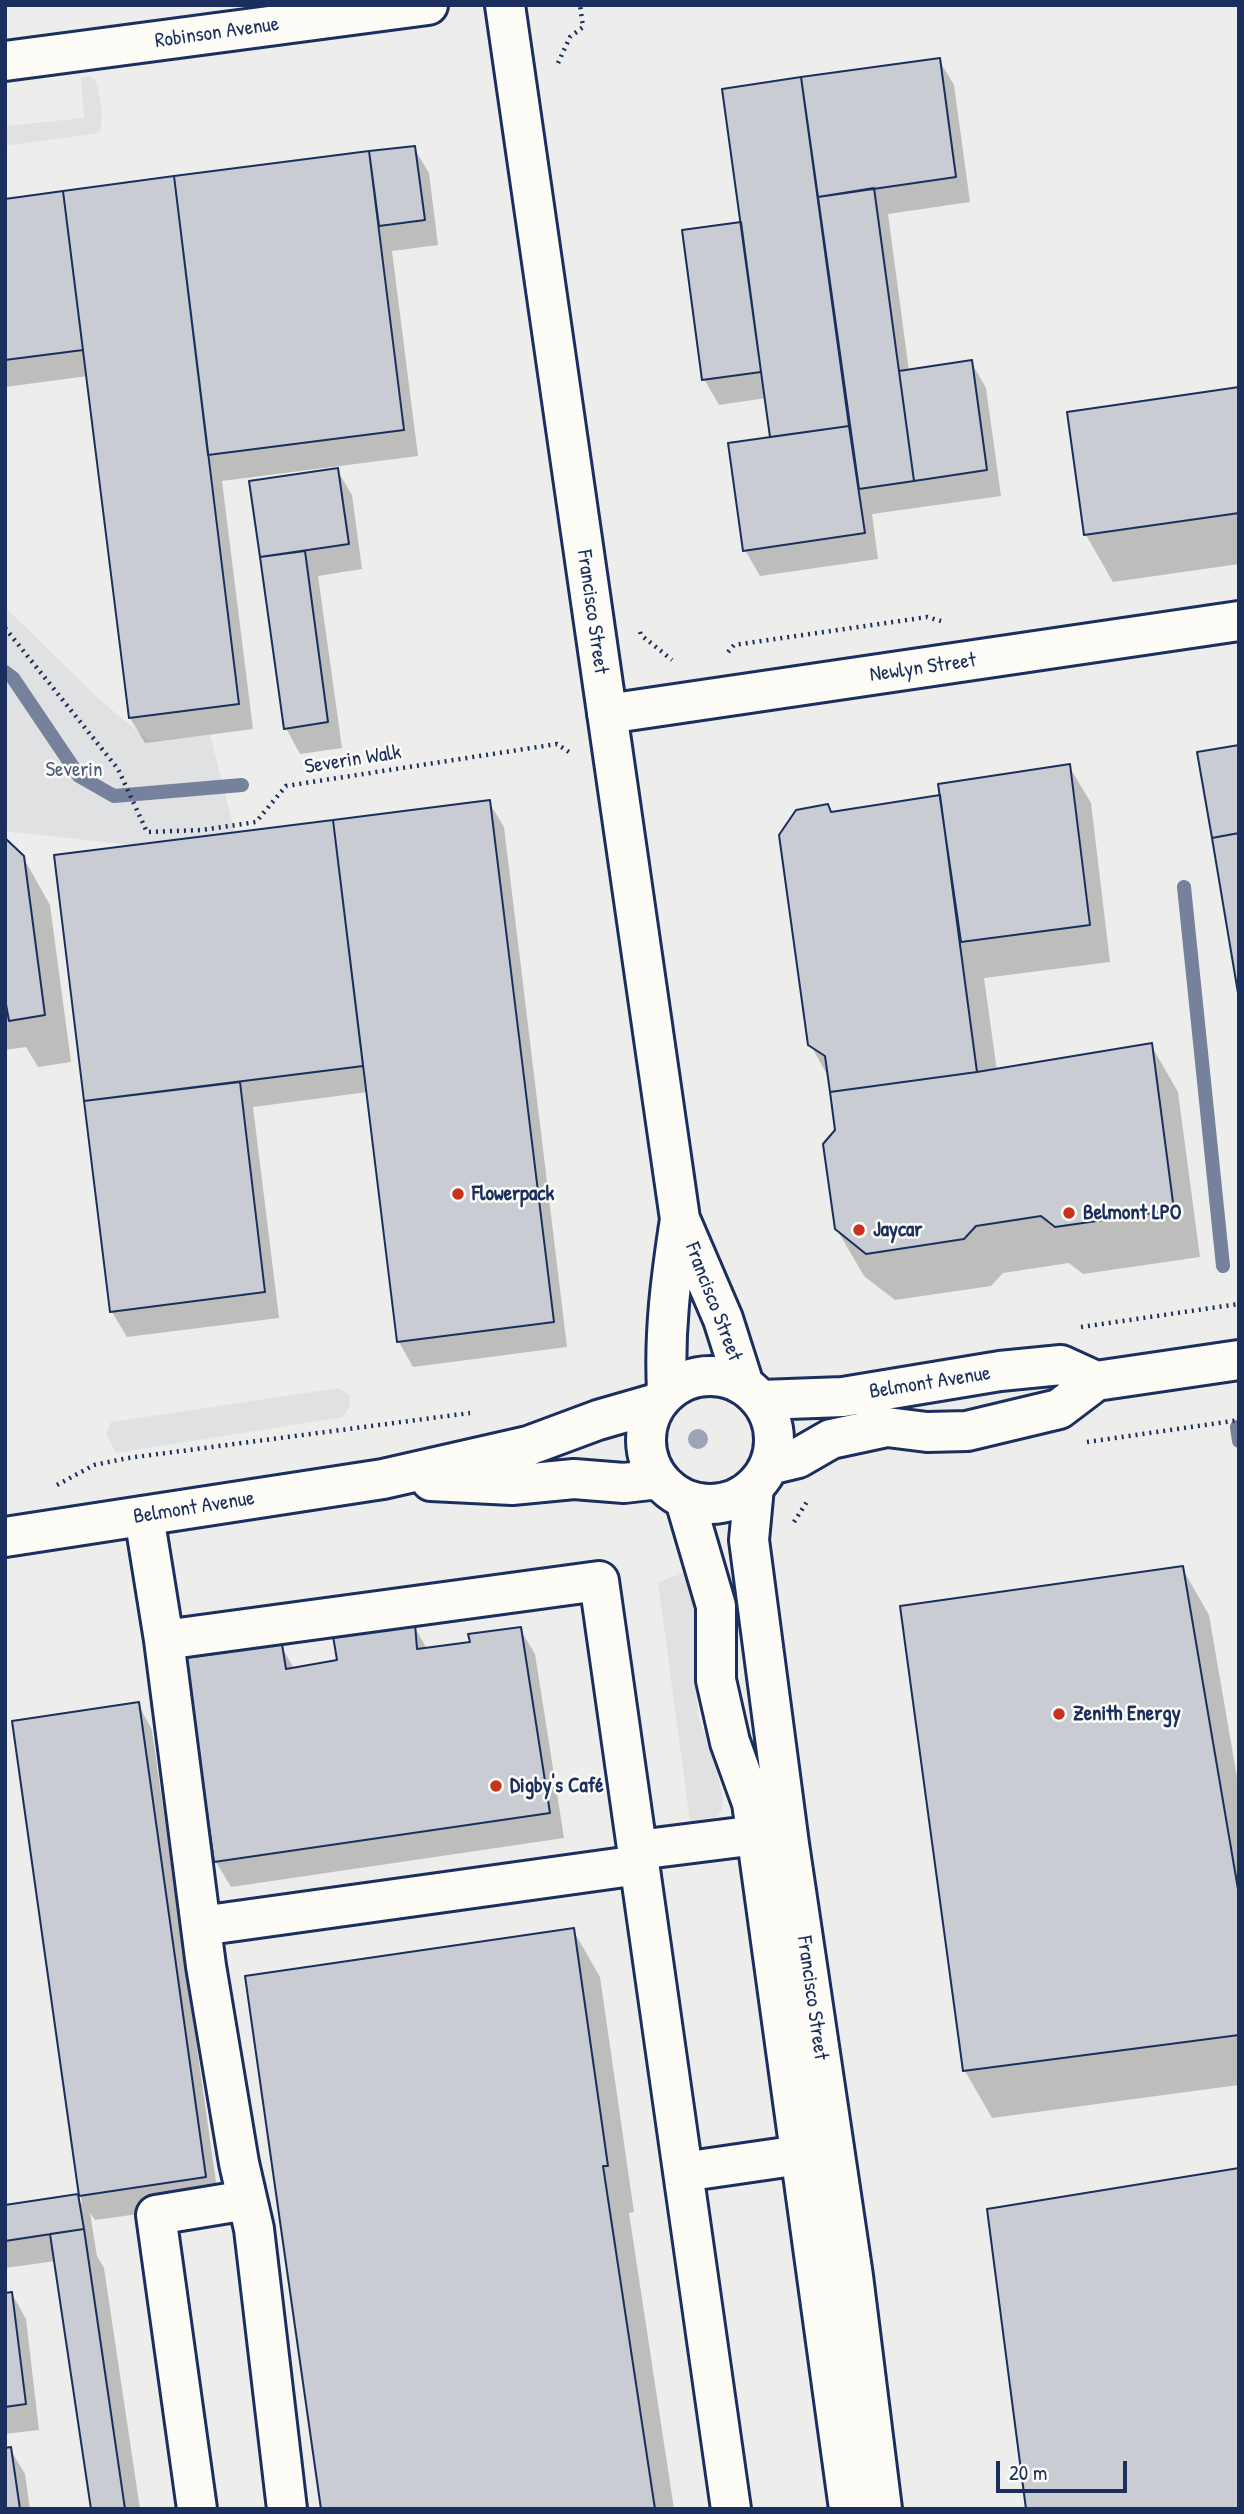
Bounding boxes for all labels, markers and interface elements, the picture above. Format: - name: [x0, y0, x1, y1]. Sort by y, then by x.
- street label: Robinson Avenue: [153, 12, 281, 54]
- street label: Francisco Street: [571, 548, 613, 676]
- street label: Newlyn Street: [868, 648, 978, 688]
- street label: Severin Walk: [303, 740, 403, 780]
- park label: Severin: [45, 757, 103, 783]
- place label: Flowerpack: [472, 1181, 554, 1207]
- marker: Flowerpack: [450, 1186, 466, 1202]
- place label: Belmont LPO: [1083, 1200, 1181, 1226]
- marker: Belmont LPO: [1061, 1205, 1077, 1221]
- place label: Jaycar: [873, 1217, 922, 1243]
- marker: Jaycar: [851, 1222, 867, 1238]
- street label: Francisco Street: [679, 1239, 747, 1365]
- street label: Belmont Avenue: [868, 1361, 992, 1405]
- street label: Belmont Avenue: [132, 1486, 256, 1530]
- place label: Zenith Energy: [1073, 1701, 1181, 1727]
- marker: Zenith Energy: [1051, 1706, 1067, 1722]
- place label: Digby's Café: [510, 1773, 604, 1799]
- marker: Digby's Café: [488, 1778, 504, 1794]
- street label: Francisco Street: [791, 1934, 833, 2062]
- scale bar: [999, 2448, 1130, 2492]
- text: 20 m: [1009, 2458, 1047, 2487]

